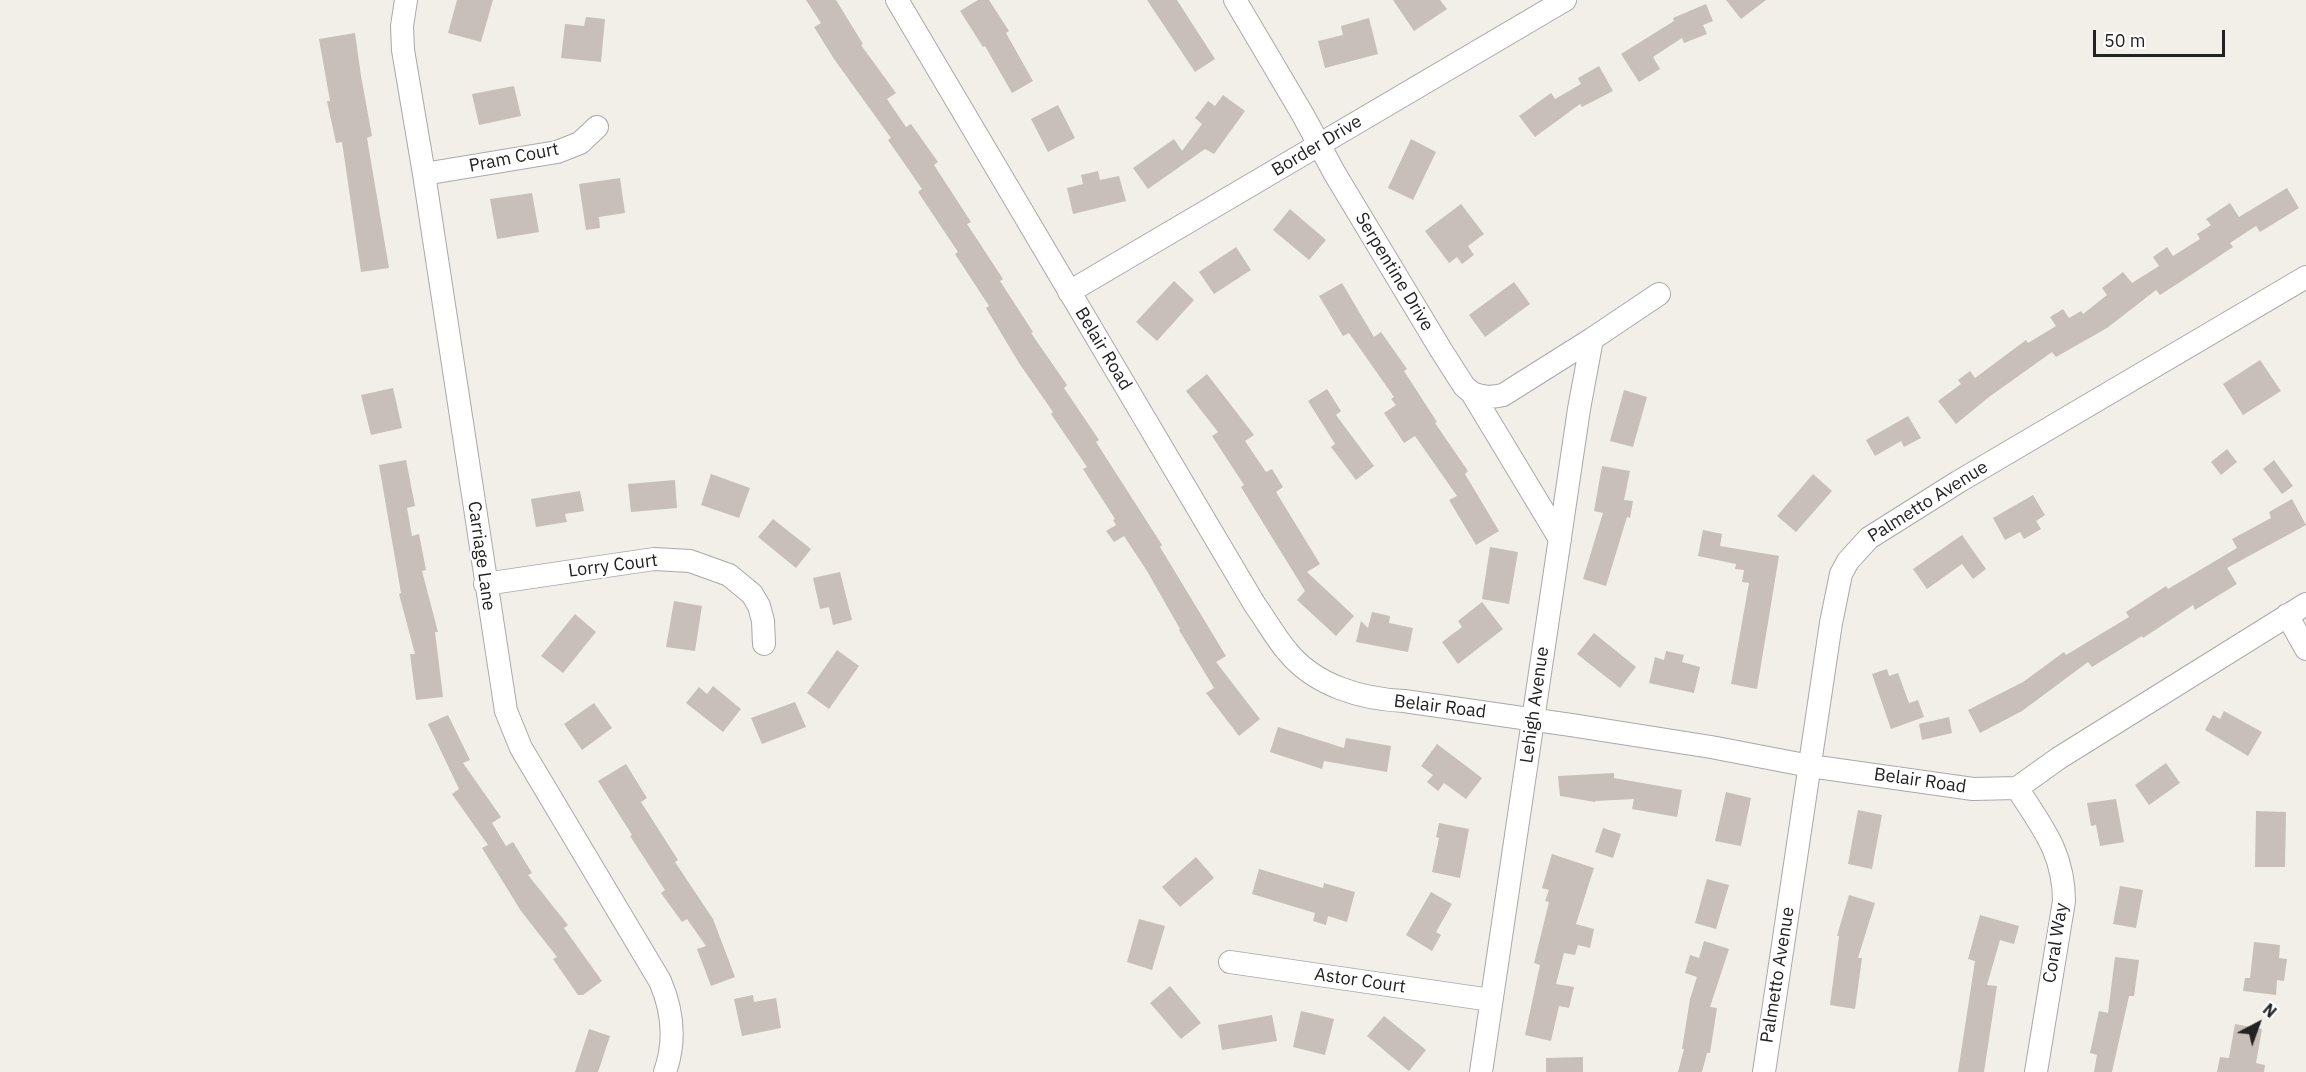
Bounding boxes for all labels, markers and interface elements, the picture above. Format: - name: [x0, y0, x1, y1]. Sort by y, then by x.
- scale bar: [2096, 18, 2228, 56]
- text: 50 m: [2104, 29, 2146, 52]
- street label: Border Drive: [1268, 111, 1366, 181]
- street label: Pram Court: [467, 139, 561, 177]
- street label: Serpentine Drive: [1350, 209, 1438, 335]
- street label: Belair Road: [1070, 304, 1136, 394]
- street label: Palmetto Avenue: [1864, 456, 1992, 548]
- street label: Carriage Lane: [463, 500, 499, 612]
- street label: Lorry Court: [567, 550, 659, 582]
- street label: Lehigh Avenue: [1516, 645, 1554, 765]
- street label: Belair Road: [1393, 691, 1487, 723]
- street label: Belair Road: [1873, 764, 1967, 798]
- street label: Coral Way: [2039, 901, 2073, 985]
- street label: Palmetto Avenue: [1757, 905, 1799, 1045]
- street label: Astor Court: [1313, 964, 1407, 998]
- north arrow: [2228, 994, 2288, 1054]
- text: N: [2259, 999, 2281, 1022]

